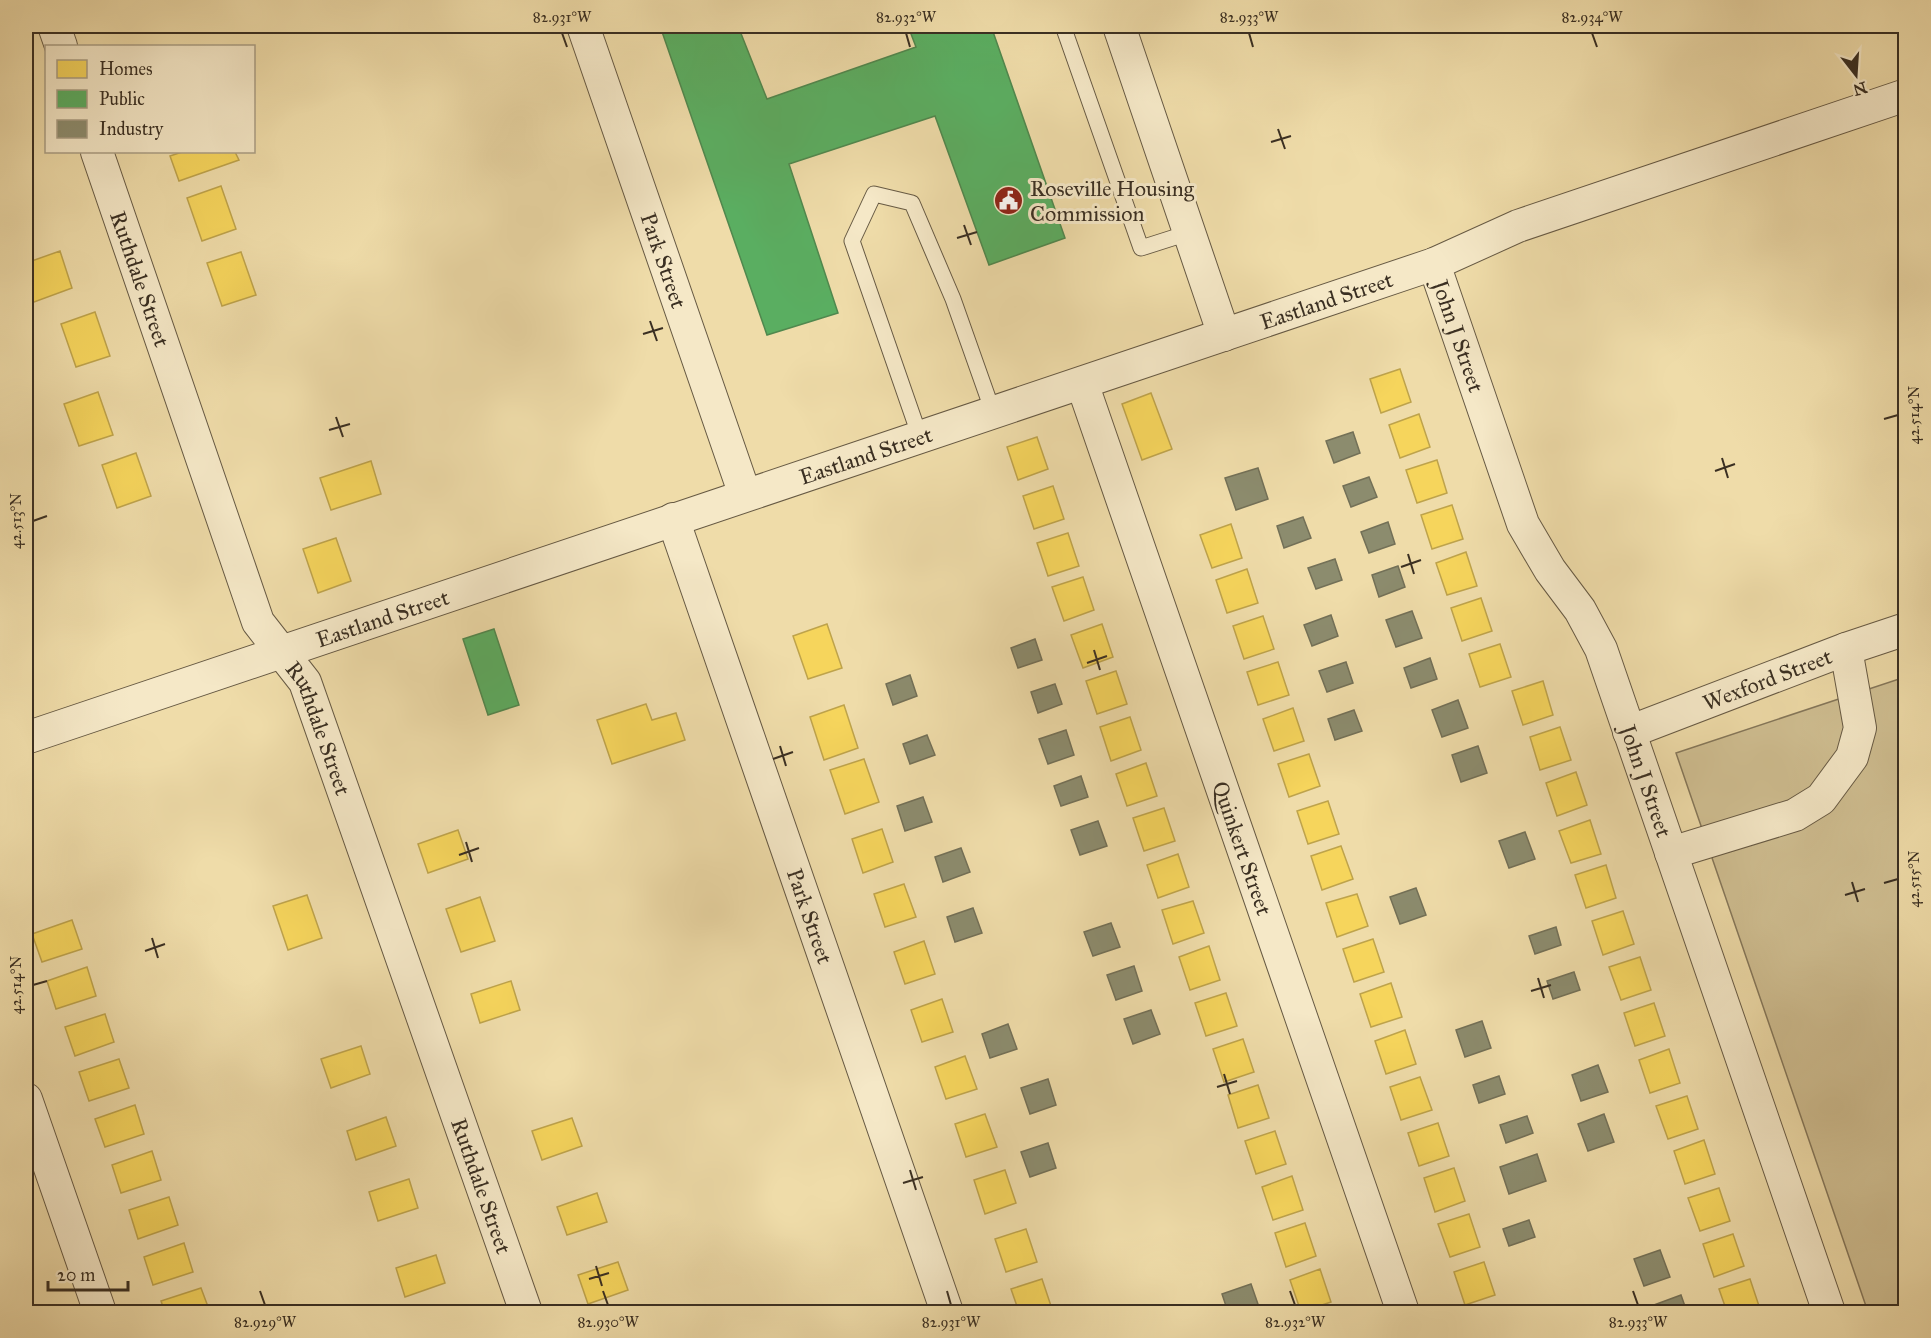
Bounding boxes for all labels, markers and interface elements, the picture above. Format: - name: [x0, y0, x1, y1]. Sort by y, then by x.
- text: 82.931°W: [533, 8, 592, 26]
- text: 82.932°W: [876, 8, 937, 26]
- text: 82.933°W: [1220, 8, 1279, 26]
- text: 82.934°W: [1562, 8, 1623, 26]
- legend: [45, 45, 255, 153]
- north arrow: [1826, 45, 1886, 105]
- text: Homes: [99, 58, 153, 80]
- text: N: [1851, 78, 1870, 100]
- text: Public: [99, 88, 145, 110]
- text: Industry: [99, 118, 164, 140]
- place label: Roseville Housing Commission: [1030, 175, 1195, 227]
- public building icon: Roseville Housing Commission: [993, 185, 1025, 217]
- street label: Ruthdale Street: [105, 207, 176, 350]
- street label: Park Street: [635, 209, 693, 312]
- street label: Eastland Street: [1256, 265, 1396, 335]
- street label: John J Street: [1426, 274, 1490, 396]
- text: 42.514°N: [1905, 386, 1923, 444]
- street label: Eastland Street: [796, 420, 936, 490]
- text: 42.513°N: [7, 493, 25, 549]
- street label: Eastland Street: [312, 583, 453, 653]
- street label: Wexford Street: [1699, 642, 1836, 716]
- street label: Ruthdale Street: [280, 656, 357, 799]
- street label: John J Street: [1614, 719, 1678, 841]
- street label: Quinkert Street: [1207, 777, 1278, 919]
- text: 42.515°N: [1905, 850, 1923, 907]
- street label: Park Street: [781, 865, 839, 967]
- text: 42.514°N: [7, 956, 25, 1014]
- street label: Ruthdale Street: [446, 1114, 518, 1257]
- scale bar: [48, 1254, 128, 1292]
- text: 20 m: [57, 1264, 95, 1286]
- text: 82.929°W: [234, 1313, 297, 1331]
- text: 82.930°W: [577, 1313, 639, 1331]
- text: 82.931°W: [922, 1313, 981, 1331]
- text: 82.932°W: [1265, 1313, 1326, 1331]
- text: 82.933°W: [1609, 1313, 1668, 1331]

